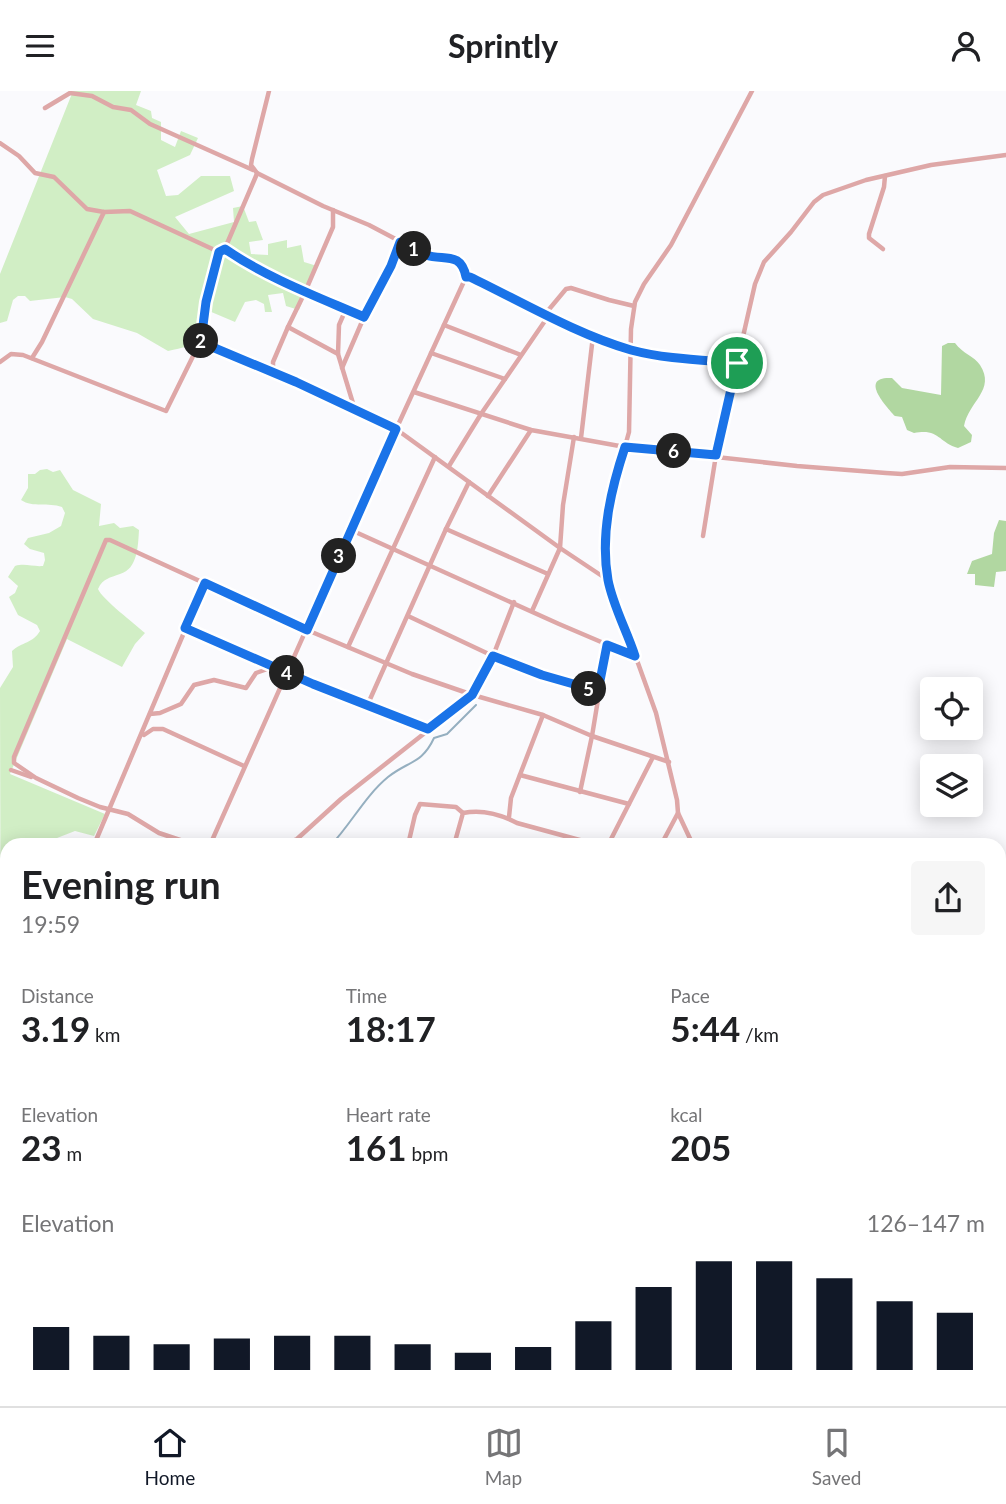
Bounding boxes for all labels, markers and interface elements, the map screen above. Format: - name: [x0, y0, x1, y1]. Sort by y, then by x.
- text: Sprintly: [448, 26, 558, 65]
- icon: menu: [21, 27, 59, 65]
- icon: person: [947, 27, 985, 65]
- pin: 1: [396, 231, 432, 267]
- text: 1: [408, 237, 419, 260]
- pin: 2: [184, 323, 218, 359]
- text: 2: [195, 329, 206, 352]
- pin: [707, 333, 767, 393]
- icon: arrive: [718, 344, 756, 382]
- pin: 6: [656, 433, 692, 469]
- text: 6: [668, 439, 679, 462]
- pin: 3: [322, 539, 356, 573]
- text: 3: [333, 544, 344, 567]
- pin: 4: [270, 655, 304, 691]
- text: 4: [281, 661, 292, 684]
- pin: 5: [572, 671, 606, 707]
- text: 5: [583, 677, 594, 700]
- map controls: [920, 677, 983, 817]
- button: locate: [920, 677, 983, 740]
- button: layers: [920, 754, 983, 817]
- text: Evening run: [21, 861, 221, 907]
- button: share: [911, 861, 985, 935]
- text: 19:59: [21, 910, 80, 938]
- text: Distance: [21, 984, 94, 1007]
- text: Time: [346, 984, 387, 1007]
- text: Pace: [670, 984, 710, 1007]
- text: 3.19: [21, 1007, 90, 1049]
- text: 18:17: [346, 1007, 436, 1049]
- text: 5:44: [670, 1007, 740, 1049]
- text: km: [90, 1023, 120, 1046]
- text: /km: [740, 1023, 779, 1046]
- text: Elevation: [21, 1103, 98, 1126]
- text: Heart rate: [346, 1103, 431, 1126]
- text: kcal: [670, 1103, 702, 1126]
- text: 23: [21, 1126, 62, 1168]
- text: 161: [346, 1126, 407, 1168]
- text: 205: [670, 1126, 731, 1168]
- text: m: [62, 1142, 82, 1165]
- text: bpm: [407, 1142, 448, 1165]
- text: Elevation: [21, 1209, 114, 1237]
- text: 126–147 m: [867, 1209, 985, 1237]
- tab: Home: [145, 1424, 195, 1489]
- tab: Map: [485, 1424, 523, 1489]
- tab: Saved: [812, 1424, 861, 1489]

